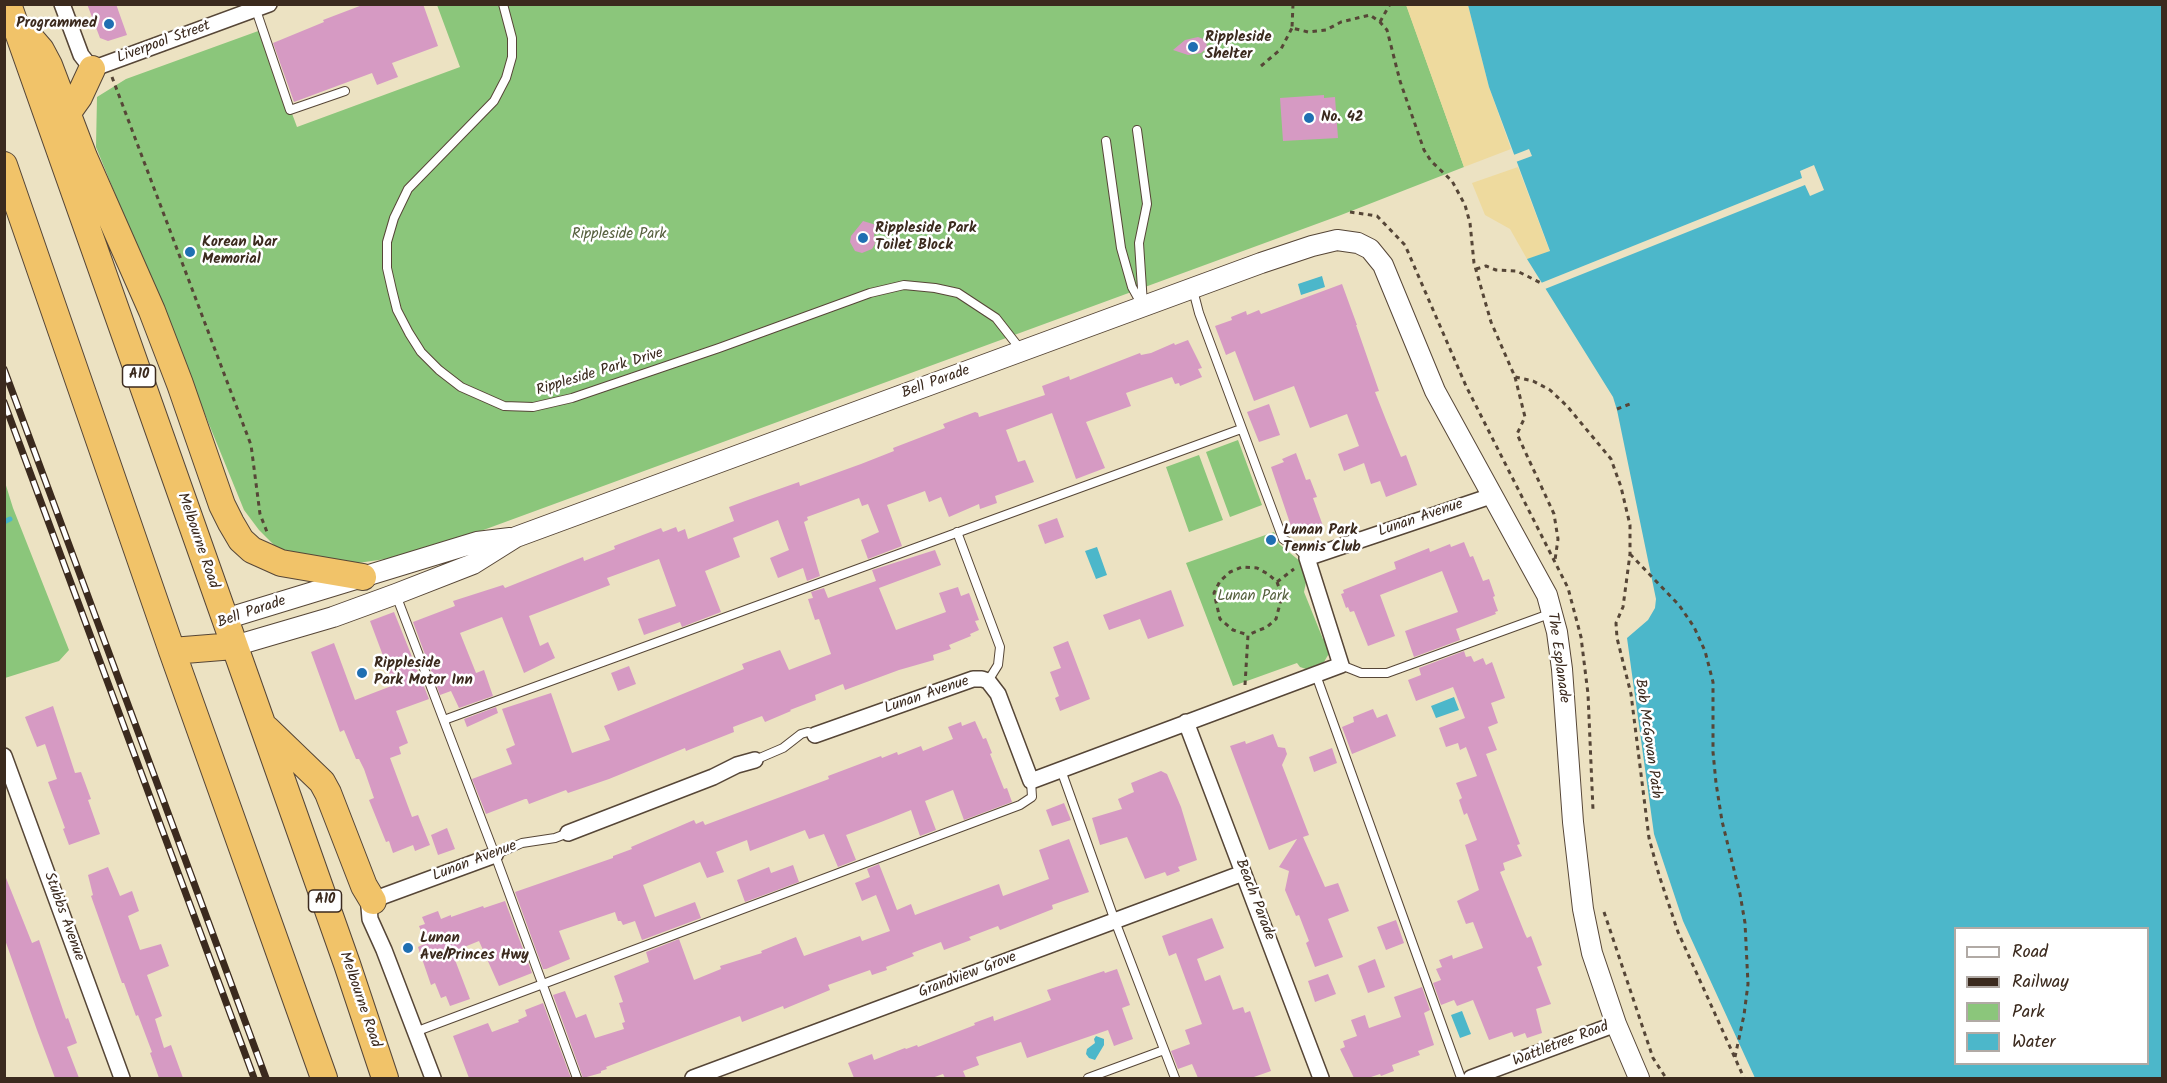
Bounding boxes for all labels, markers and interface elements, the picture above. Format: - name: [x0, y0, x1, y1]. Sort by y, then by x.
- place label: Programmed: [16, 15, 97, 33]
- marker: Programmed: [102, 17, 116, 31]
- street label: Liverpool Street: [115, 18, 213, 68]
- place label: Rippleside Shelter: [1205, 29, 1272, 64]
- marker: Rippleside Shelter: [1186, 40, 1200, 54]
- place label: No. 42: [1321, 109, 1364, 127]
- marker: No. 42: [1302, 111, 1316, 125]
- place label: Rippleside Park Toilet Block: [875, 220, 976, 255]
- park label: Rippleside Park: [572, 226, 666, 244]
- marker: Rippleside Park Toilet Block: [856, 231, 870, 245]
- place label: Korean War Memorial: [202, 234, 277, 269]
- marker: Korean War Memorial: [183, 245, 197, 259]
- street label: Rippleside Park Drive: [534, 345, 666, 401]
- street label: Bell Parade: [900, 362, 972, 404]
- road number: A10: [122, 365, 156, 387]
- street label: Melbourne Road: [172, 491, 222, 591]
- street label: Lunan Avenue: [1376, 496, 1466, 542]
- place label: Lunan Park Tennis Club: [1283, 522, 1361, 557]
- marker: Lunan Park Tennis Club: [1264, 533, 1278, 547]
- park label: Lunan Park: [1217, 588, 1289, 606]
- street label: Bell Parade: [215, 593, 289, 633]
- street label: The Esplanade: [1542, 612, 1572, 704]
- place label: Rippleside Park Motor Inn: [374, 655, 473, 690]
- marker: Rippleside Park Motor Inn: [355, 666, 369, 680]
- street label: Lunan Avenue: [882, 673, 972, 719]
- street label: Bob McGovan Path: [1630, 678, 1664, 800]
- street label: Lunan Avenue: [430, 838, 520, 886]
- street label: Beach Parade: [1230, 857, 1278, 943]
- street label: Stubbs Avenue: [39, 870, 87, 964]
- road number: A10: [308, 890, 342, 912]
- legend: [1954, 927, 2149, 1065]
- place label: Lunan Ave/Princes Hwy: [420, 930, 529, 965]
- text: Road: [2012, 938, 2048, 967]
- marker: Lunan Ave/Princes Hwy: [401, 941, 415, 955]
- street label: Grandview Grove: [917, 949, 1019, 1003]
- street label: Melbourne Road: [334, 950, 384, 1050]
- text: Railway: [2012, 968, 2069, 997]
- text: Park: [2012, 998, 2045, 1027]
- street label: Wattletree Road: [1511, 1018, 1611, 1072]
- text: Water: [2012, 1028, 2056, 1057]

